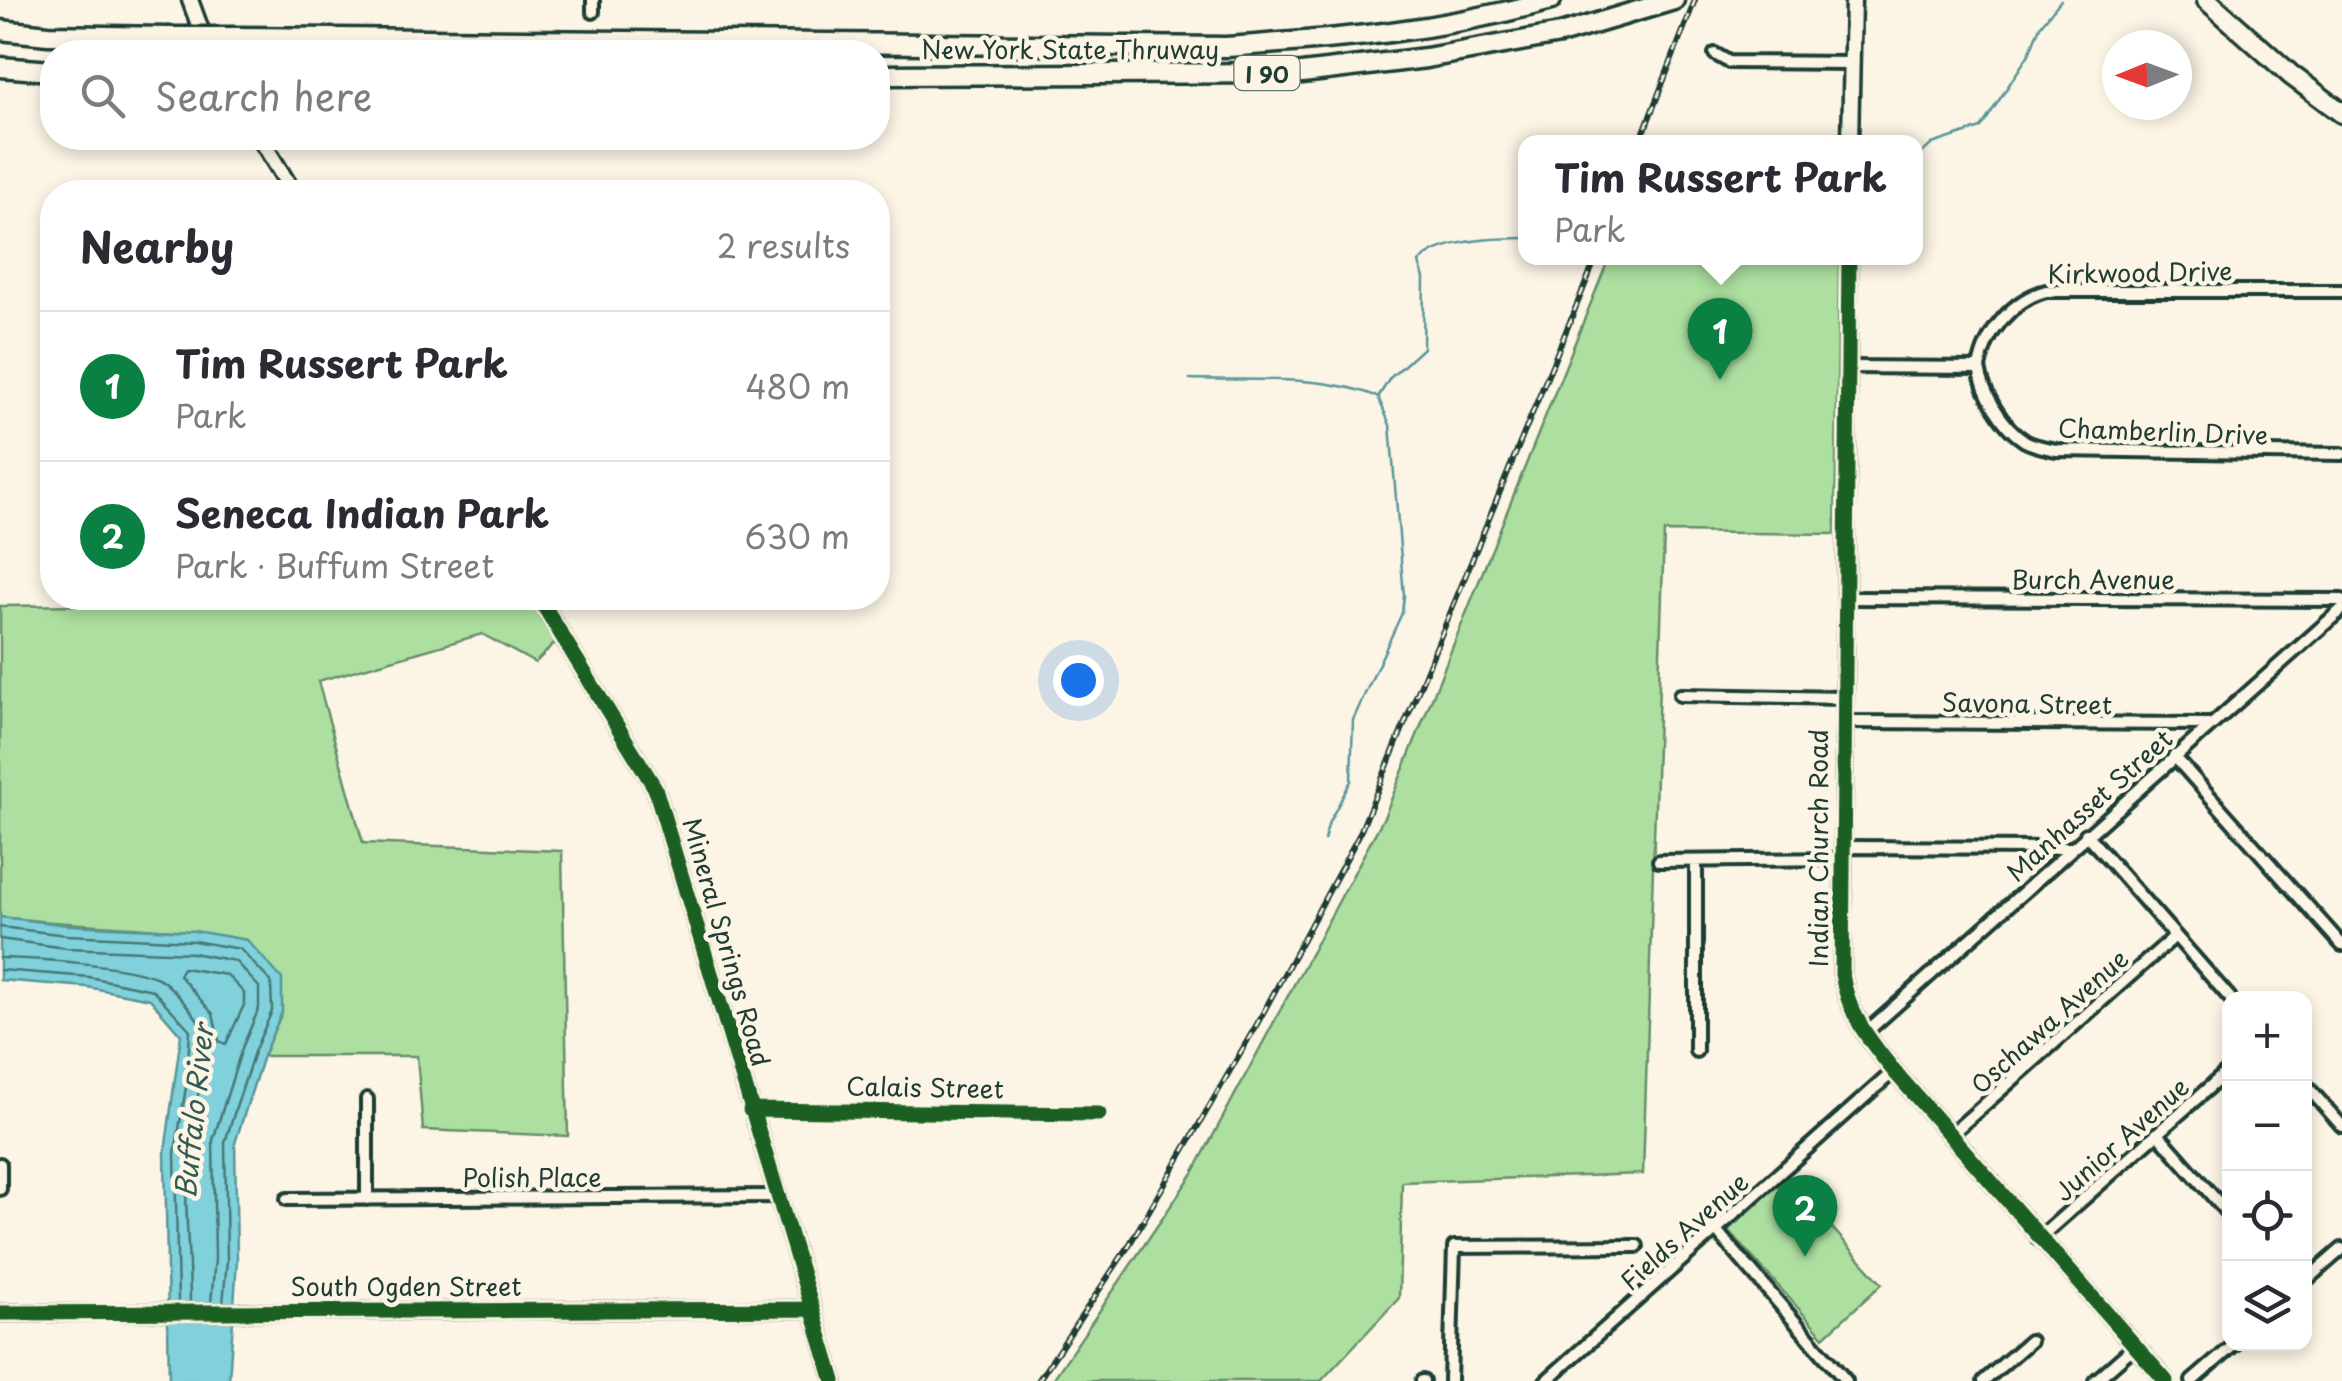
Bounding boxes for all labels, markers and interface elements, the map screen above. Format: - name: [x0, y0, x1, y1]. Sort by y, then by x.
- street label: New York State Thruway: [921, 30, 1219, 68]
- north arrow: [2102, 30, 2192, 120]
- search box: [40, 40, 890, 150]
- road number: I 90: [1234, 56, 1300, 90]
- text: Search here: [155, 67, 372, 124]
- icon: search: [75, 68, 130, 123]
- popup: [1518, 135, 1923, 265]
- text: Tim Russert Park: [1554, 148, 1887, 205]
- text: Park: [1554, 205, 1626, 253]
- text: Nearby: [80, 214, 234, 277]
- text: 2 results: [717, 221, 850, 269]
- street label: Kirkwood Drive: [2047, 251, 2233, 293]
- pin: 1: [1688, 298, 1752, 380]
- text: Tim Russert Park: [175, 334, 508, 391]
- text: 1: [105, 362, 120, 410]
- text: 480 m: [745, 362, 850, 410]
- text: Park: [175, 391, 247, 439]
- street label: Chamberlin Drive: [2057, 408, 2269, 454]
- text: Seneca Indian Park: [175, 484, 549, 541]
- text: 2: [101, 512, 124, 560]
- text: 630 m: [745, 512, 850, 560]
- text: Park · Buffum Street: [175, 541, 494, 589]
- street label: Burch Avenue: [2011, 560, 2175, 598]
- your location: [1053, 655, 1104, 706]
- street label: Savona Street: [1942, 683, 2112, 723]
- street label: Manhasset Street: [1997, 720, 2181, 890]
- street label: Indian Church Road: [1799, 729, 1837, 967]
- street label: Mineral Springs Road: [673, 813, 781, 1071]
- street label: Oschawa Avenue: [1962, 940, 2136, 1102]
- map controls: [2222, 991, 2312, 1351]
- button: +: [2222, 991, 2312, 1081]
- water label: Buffalo River: [163, 1019, 224, 1200]
- street label: Calais Street: [846, 1067, 1004, 1107]
- street label: Junior Avenue: [2045, 1068, 2197, 1210]
- button: −: [2222, 1081, 2312, 1171]
- street label: Polish Place: [463, 1158, 601, 1196]
- street label: Fields Avenue: [1612, 1163, 1756, 1299]
- button: locate: [2222, 1171, 2312, 1261]
- pin: 2: [1772, 1174, 1838, 1257]
- button: layers: [2222, 1261, 2312, 1351]
- street label: South Ogden Street: [290, 1267, 522, 1305]

